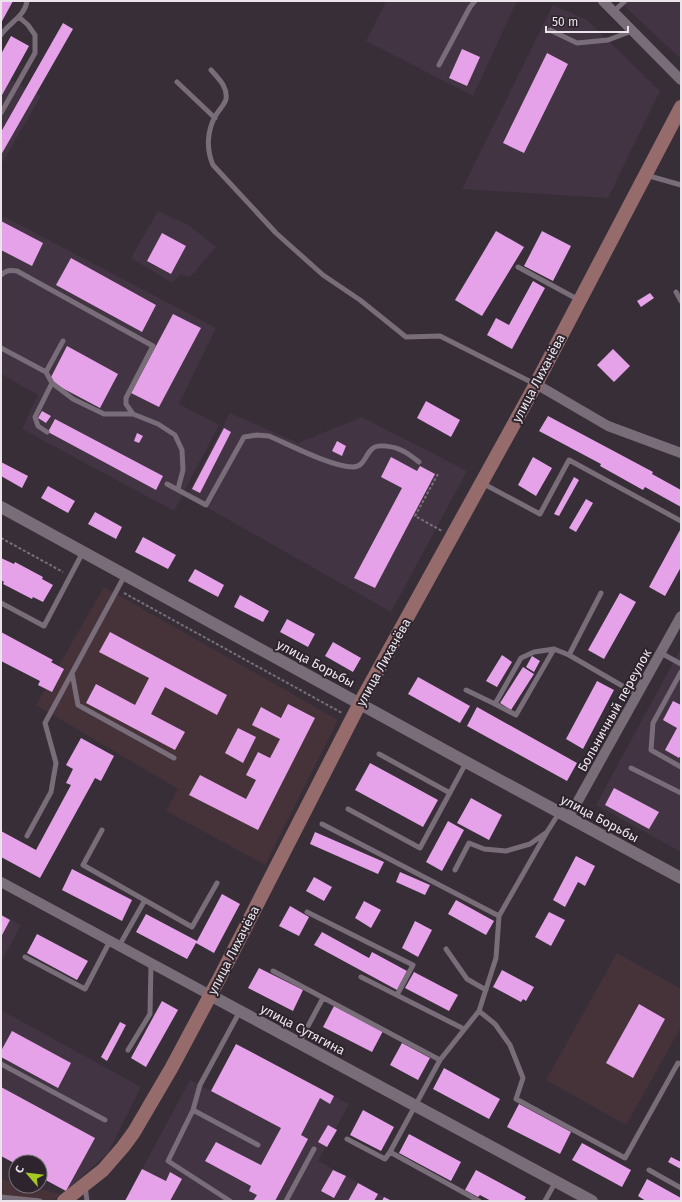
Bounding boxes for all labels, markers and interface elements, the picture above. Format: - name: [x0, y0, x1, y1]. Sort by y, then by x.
- scale bar: [546, 8, 628, 34]
- text: 50 m: [552, 15, 578, 29]
- street label: улица Лихачёва: [509, 332, 568, 425]
- street label: улица Лихачёва: [353, 616, 414, 709]
- street label: улица Борьбы: [274, 637, 357, 690]
- street label: Больничный переулок: [574, 646, 655, 774]
- street label: улица Борьбы: [558, 792, 641, 845]
- street label: улица Лихачёва: [205, 903, 262, 997]
- street label: улица Сутягина: [258, 1001, 348, 1058]
- north arrow: [8, 1154, 48, 1194]
- text: С: [12, 1163, 27, 1175]

